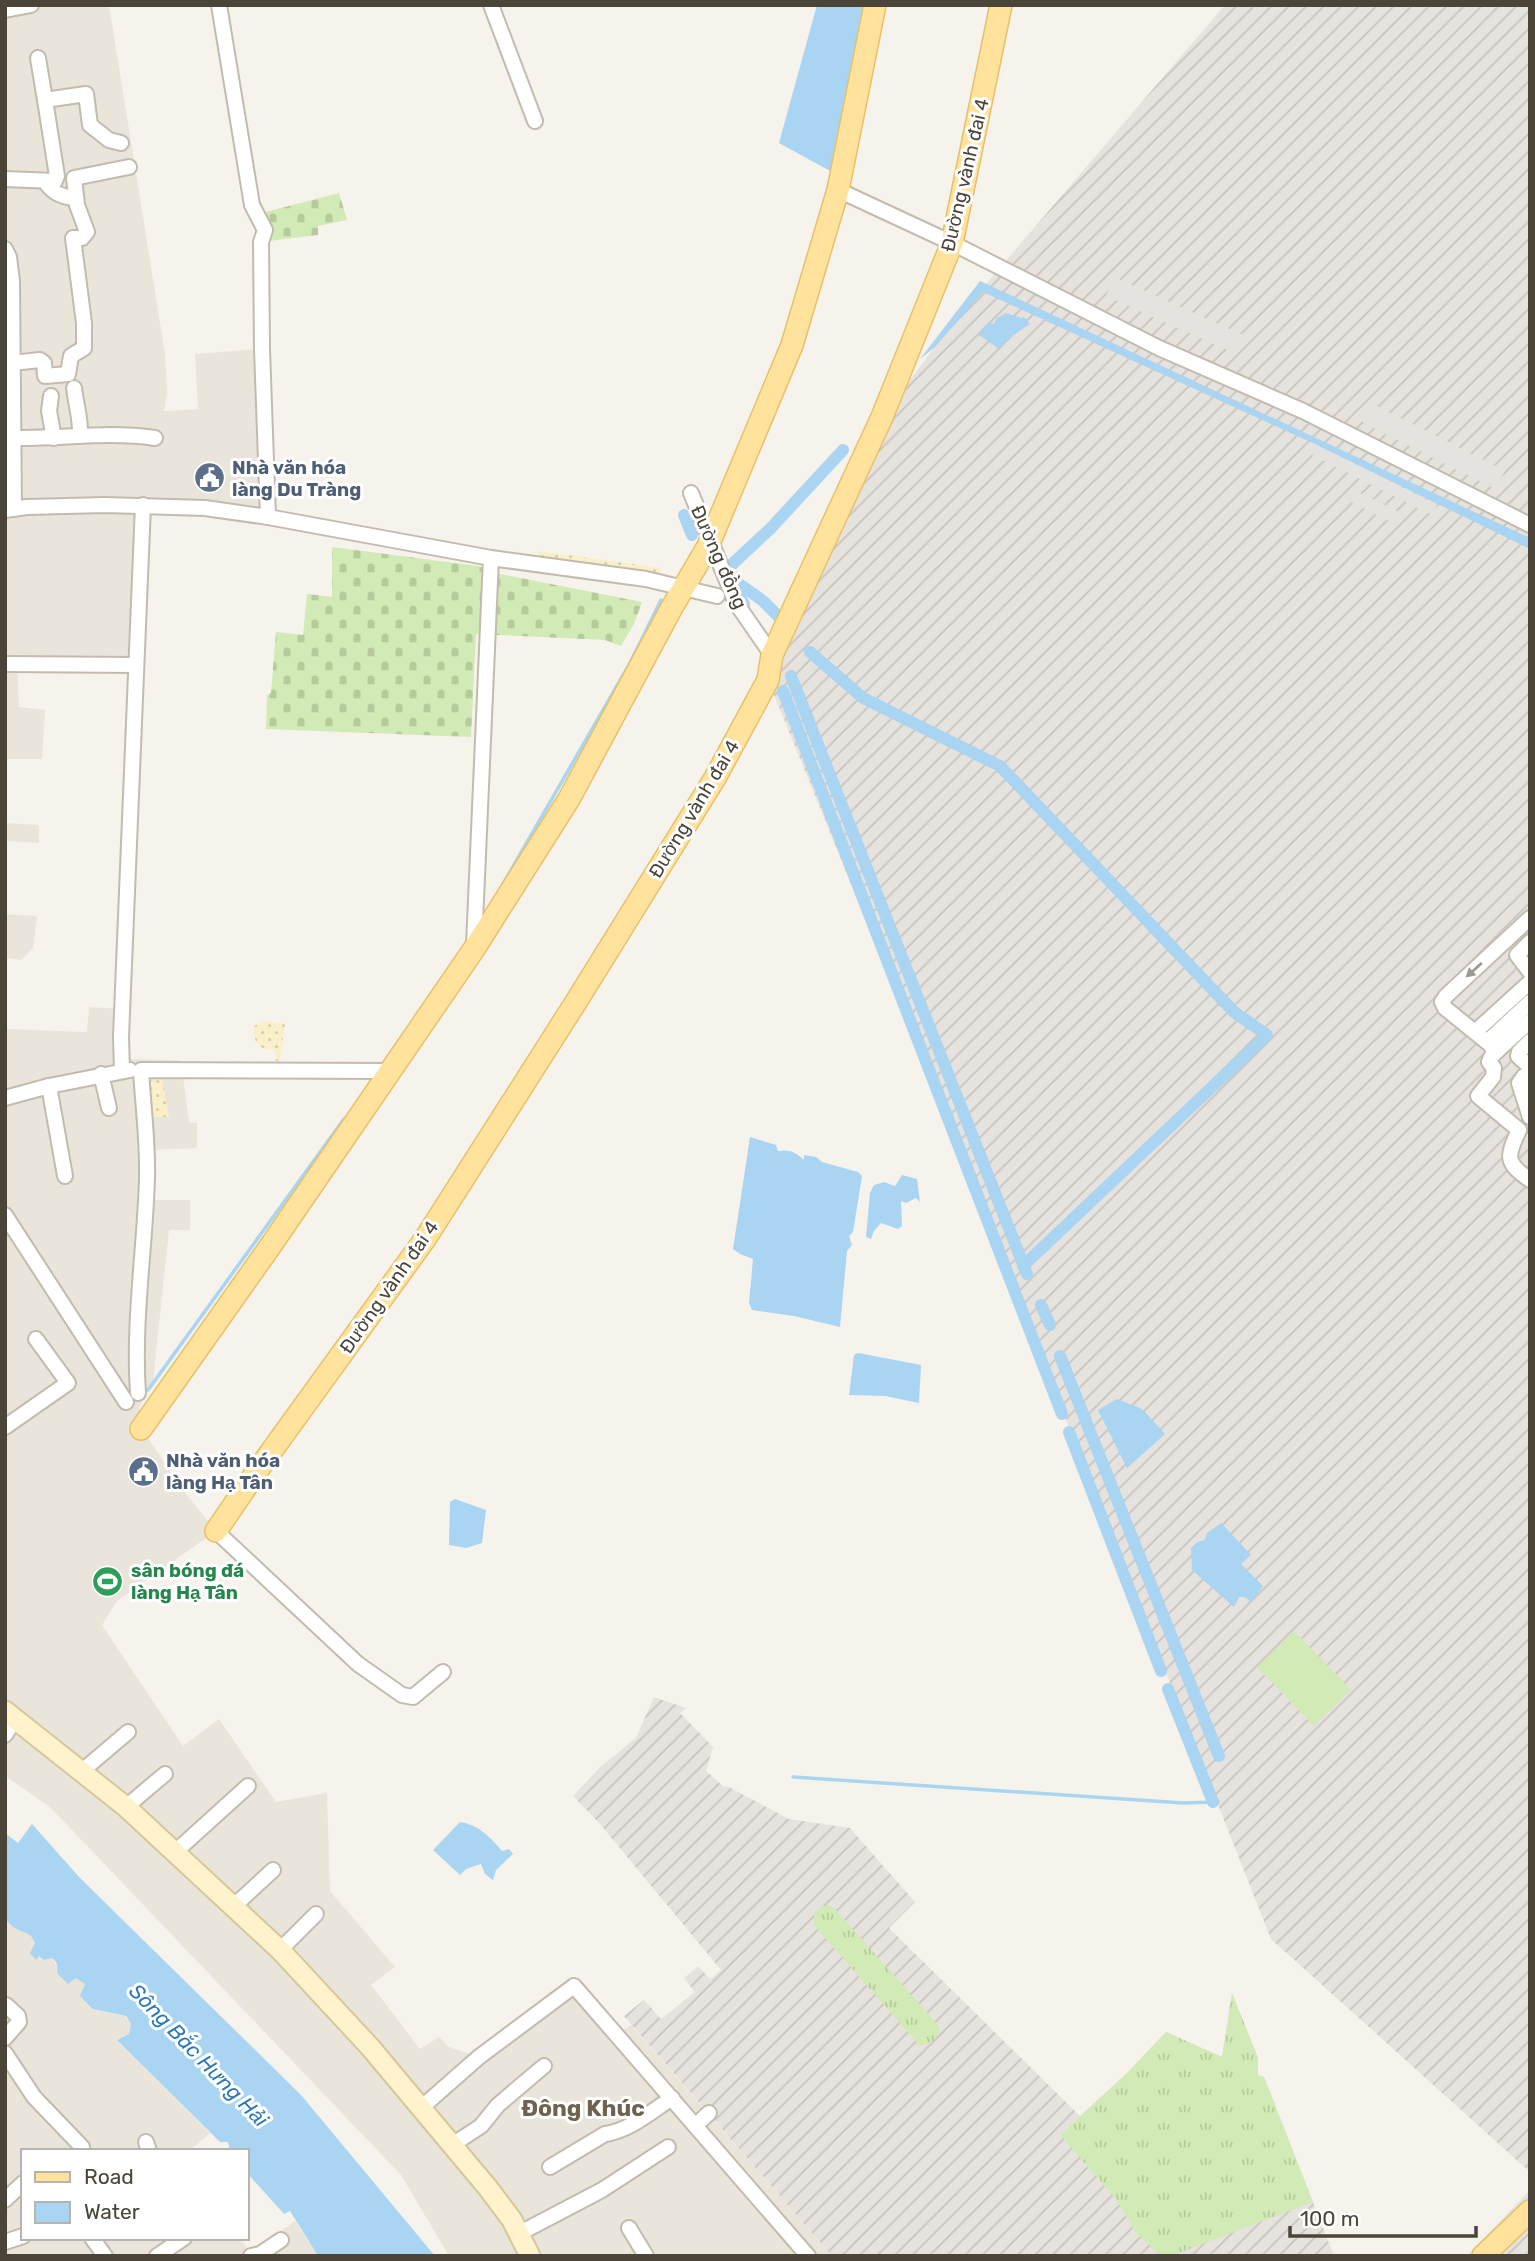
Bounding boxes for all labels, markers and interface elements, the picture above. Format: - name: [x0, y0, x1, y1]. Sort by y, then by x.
- street label: Đường vành đai 4: [936, 96, 994, 254]
- place label: Nhà văn hóa làng Du Tràng: [232, 456, 361, 501]
- public building icon: Nhà văn hóa làng Du Tràng: [192, 461, 226, 495]
- street label: Đường đồng: [686, 502, 752, 612]
- street label: Đường vành đai 4: [644, 736, 744, 882]
- one-way arrow: [1465, 962, 1483, 978]
- street label: Đường vành đai 4: [335, 1216, 443, 1358]
- place label: Nhà văn hóa làng Hạ Tân: [166, 1449, 280, 1494]
- public building icon: Nhà văn hóa làng Hạ Tân: [126, 1454, 160, 1488]
- place label: sân bóng đá làng Hạ Tân: [131, 1559, 244, 1604]
- sports icon: sân bóng đá làng Hạ Tân: [91, 1564, 125, 1598]
- water label: Sông Bắc Hưng Hải: [124, 1978, 274, 2132]
- district label: Đông Khúc: [521, 2094, 645, 2122]
- legend: [21, 2149, 248, 2240]
- text: Road: [84, 2164, 134, 2189]
- scale bar: [1290, 2194, 1476, 2238]
- text: Water: [84, 2199, 140, 2224]
- text: 100 m: [1300, 2206, 1359, 2231]

